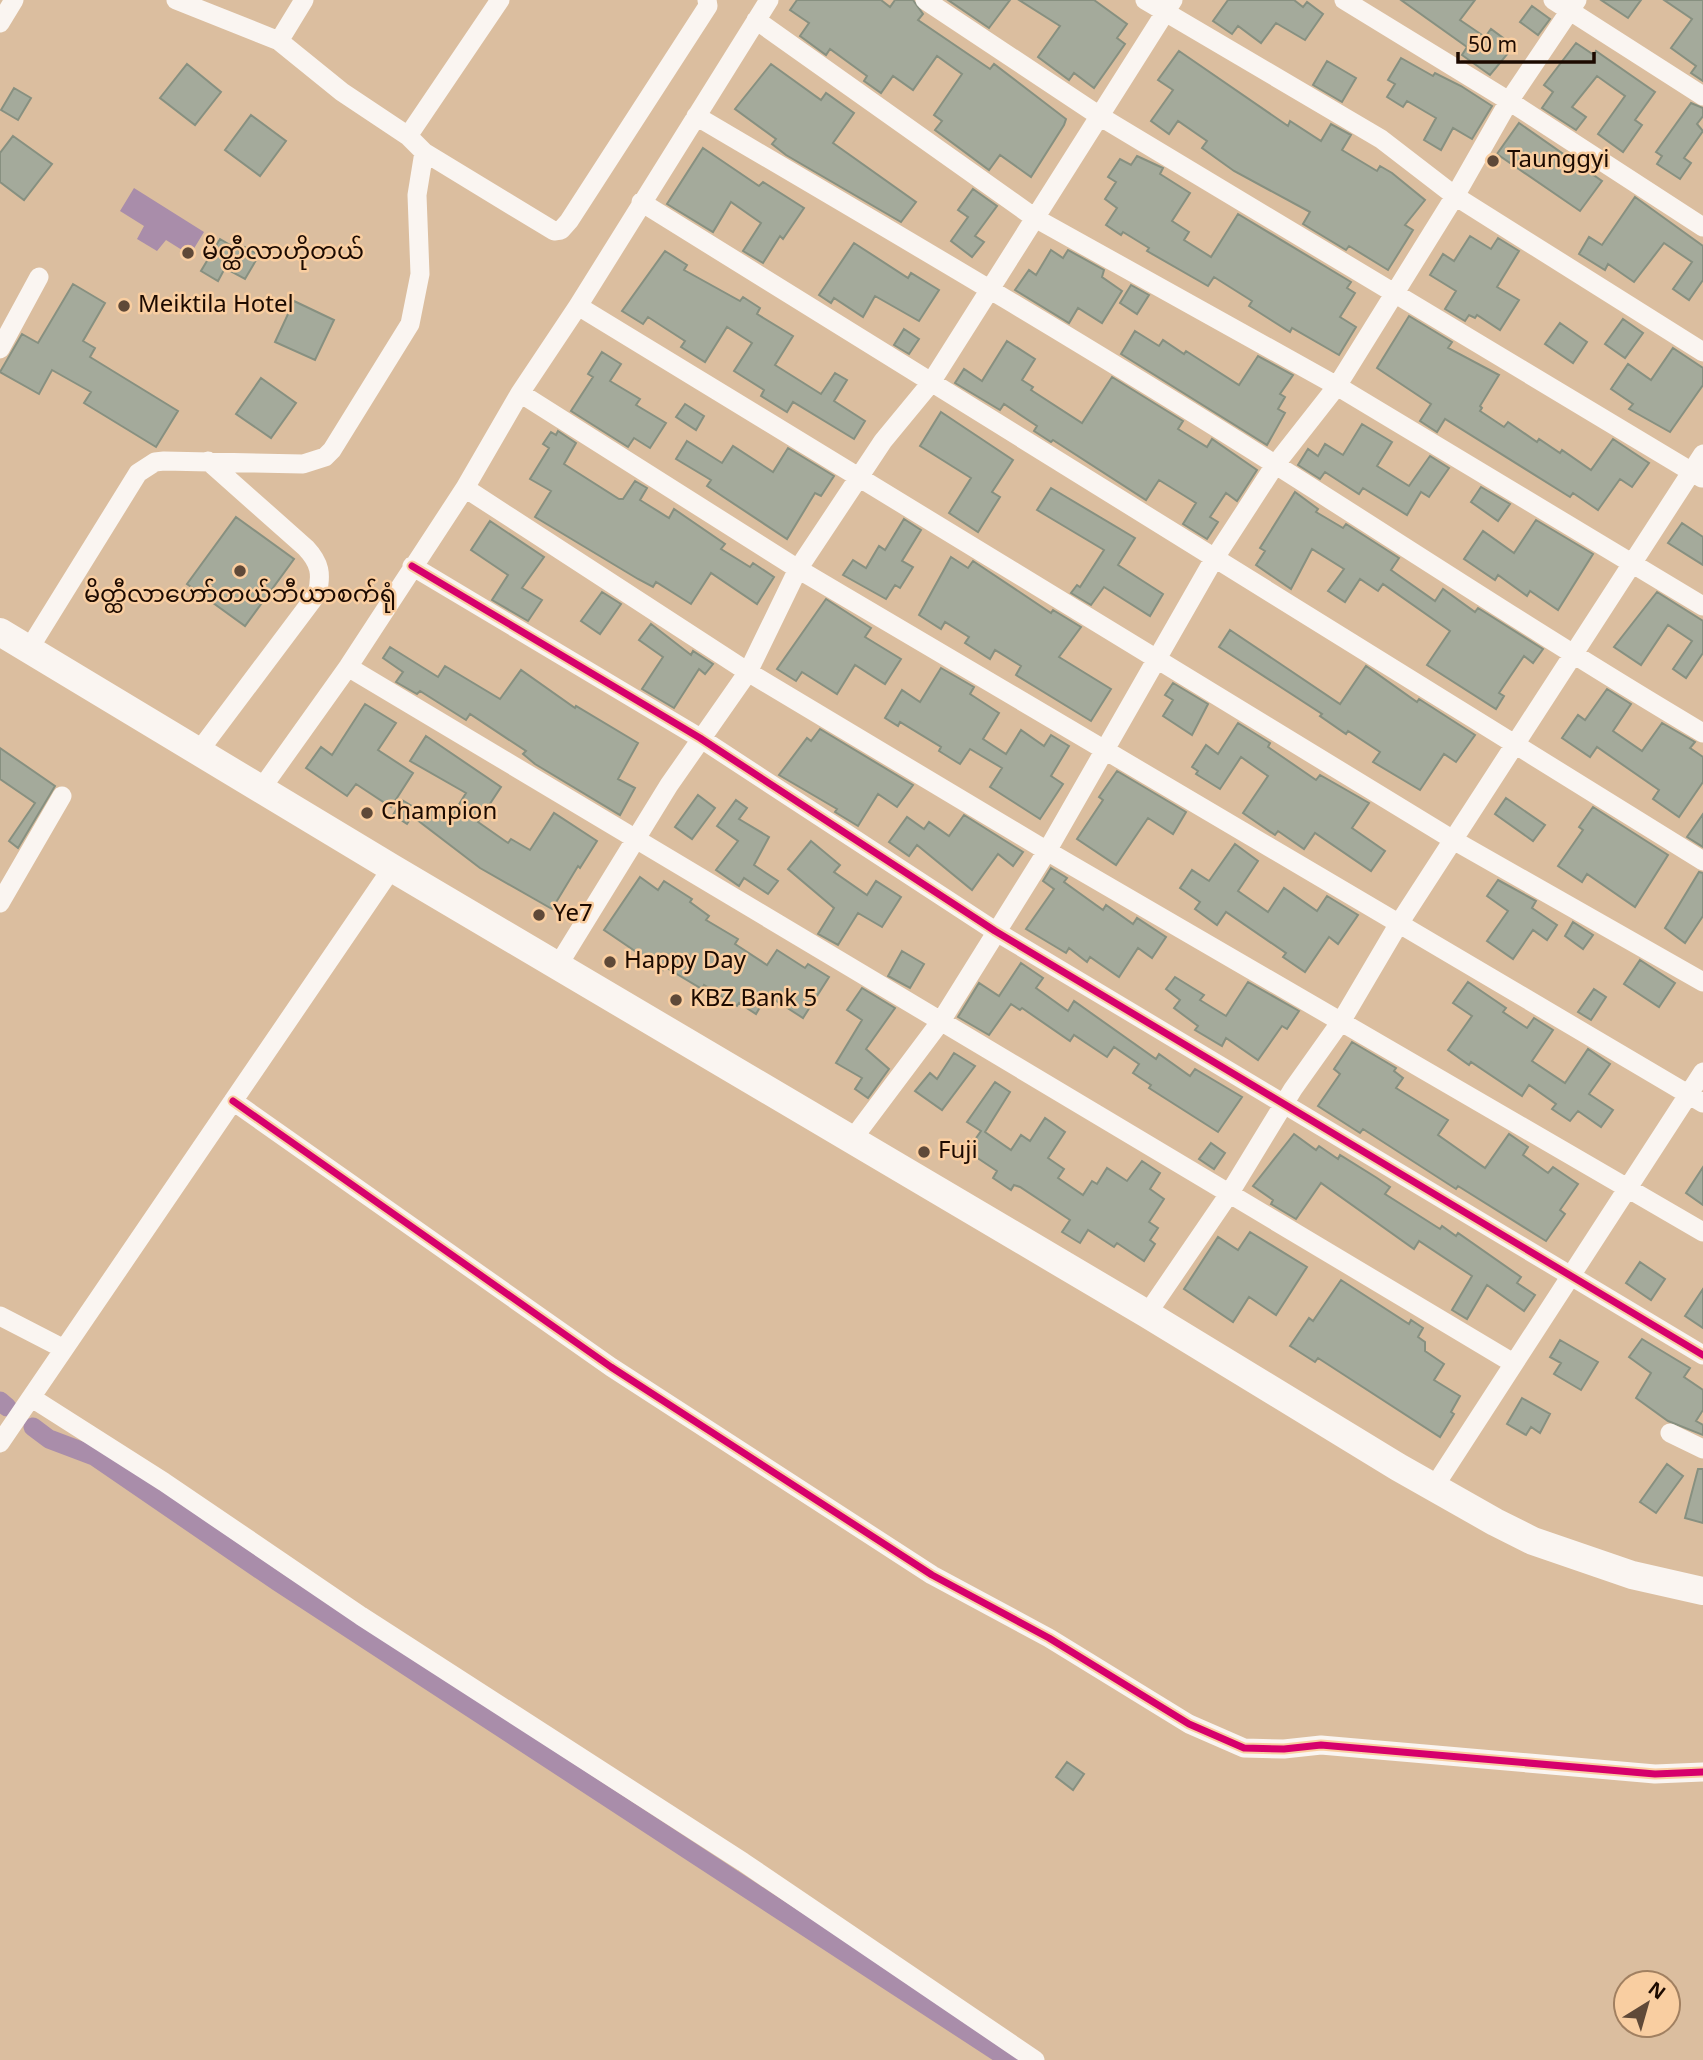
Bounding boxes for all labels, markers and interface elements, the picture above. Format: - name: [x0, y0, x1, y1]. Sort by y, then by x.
- scale bar: [1458, 21, 1594, 65]
- text: 50 m: [1468, 24, 1517, 70]
- place label: Taunggyi: [1507, 135, 1610, 188]
- marker: Taunggyi: [1485, 153, 1501, 169]
- place label: မိတ္ထီလာဟိုတယ်: [202, 227, 364, 280]
- marker: မိတ္ထီလာဟိုတယ်: [180, 245, 196, 261]
- place label: Meiktila Hotel: [138, 280, 294, 333]
- marker: Meiktila Hotel: [116, 298, 132, 314]
- marker: မိတ္ထီလာဟော်တယ်ဘီယာစက်ရုံ: [232, 563, 248, 579]
- place label: မိတ္ထီလာဟော်တယ်ဘီယာစက်ရုံ: [84, 570, 396, 623]
- place label: Champion: [381, 787, 497, 840]
- marker: Champion: [359, 805, 375, 821]
- place label: Ye7: [553, 889, 593, 942]
- marker: Ye7: [531, 907, 547, 923]
- place label: Happy Day: [624, 936, 747, 989]
- marker: Happy Day: [602, 954, 618, 970]
- place label: KBZ Bank 5: [690, 974, 817, 1027]
- marker: KBZ Bank 5: [668, 992, 684, 1008]
- place label: Fuji: [938, 1126, 978, 1179]
- marker: Fuji: [916, 1144, 932, 1160]
- north arrow: [1612, 1969, 1682, 2039]
- text: N: [1637, 1971, 1674, 2013]

